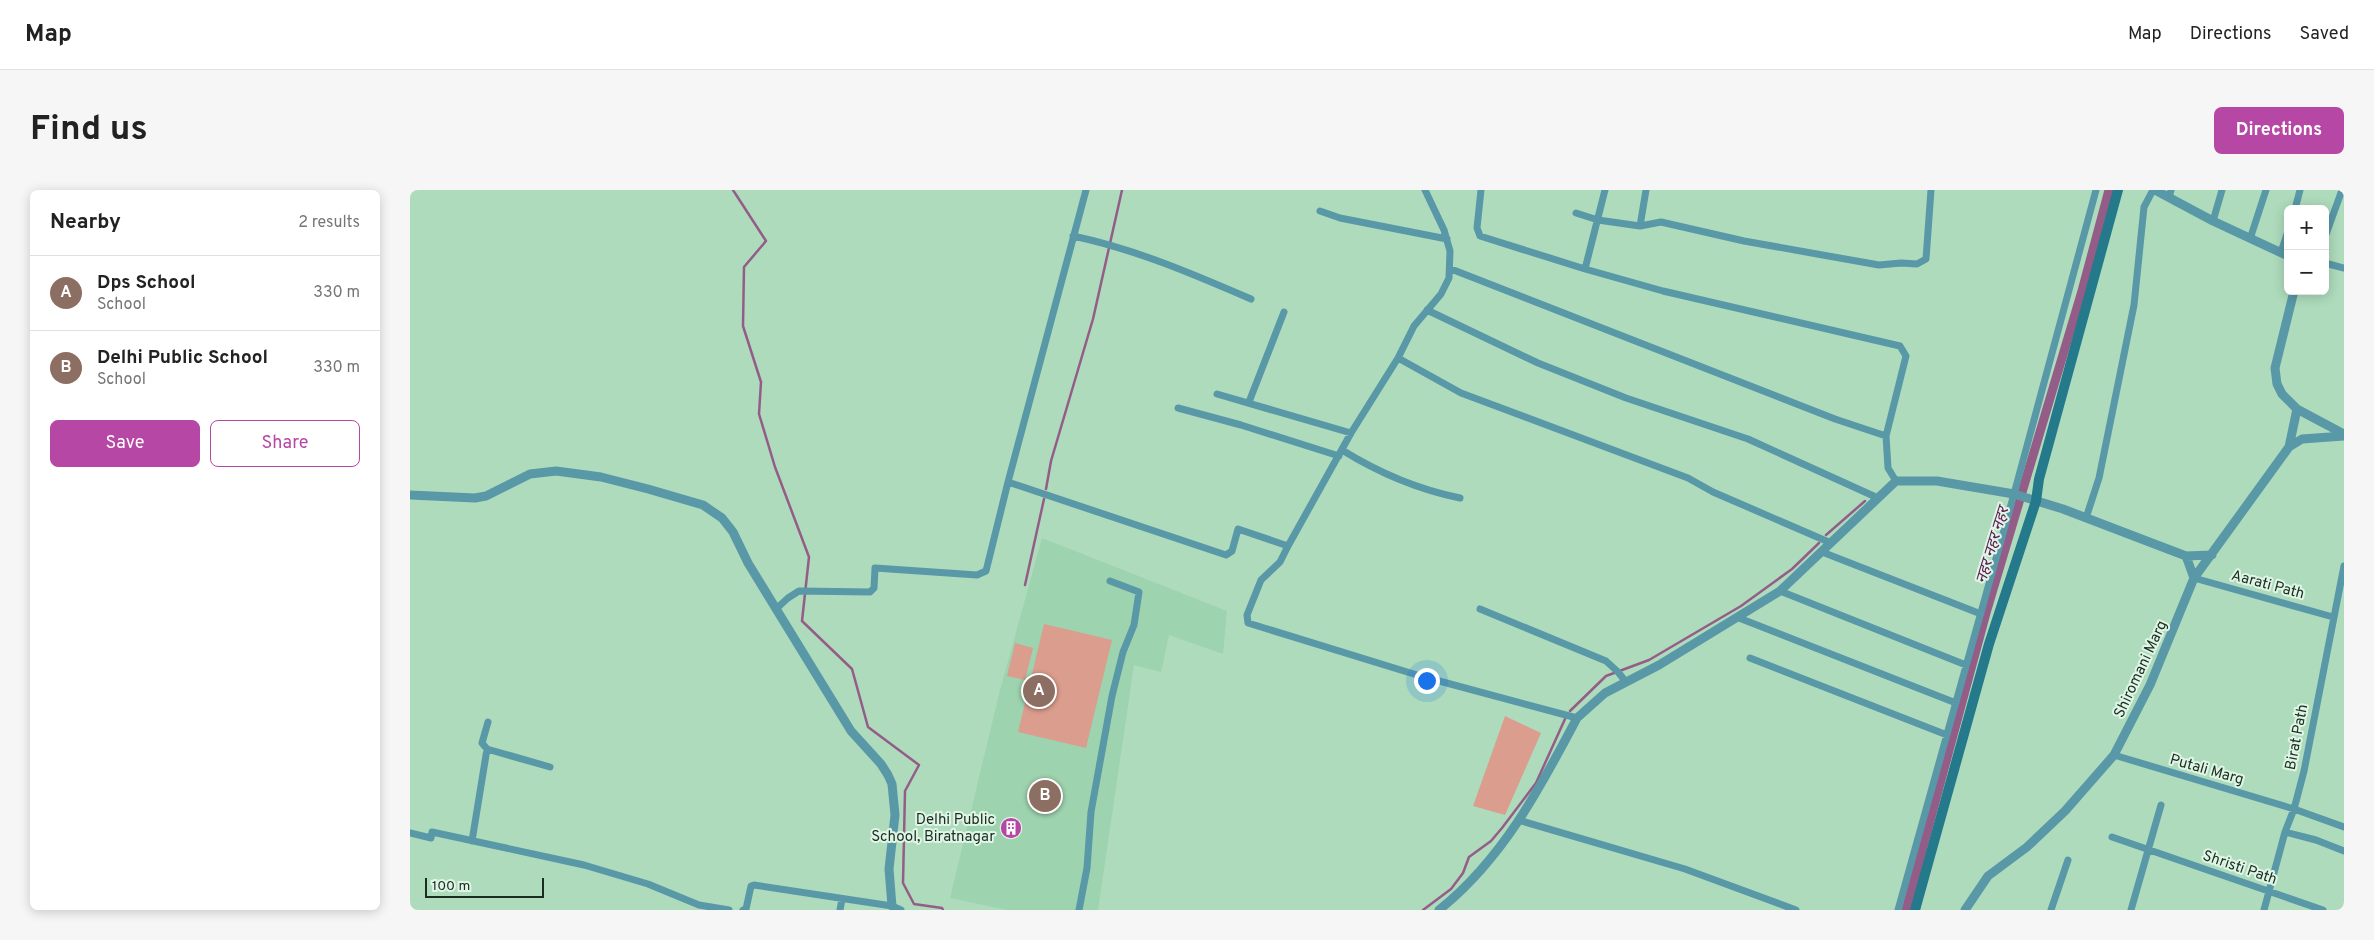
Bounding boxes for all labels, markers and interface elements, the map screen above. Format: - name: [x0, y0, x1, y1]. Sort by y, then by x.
- text: Map: [25, 20, 72, 50]
- text: Map: [2128, 23, 2162, 46]
- text: Directions: [2190, 23, 2272, 46]
- text: Saved: [2300, 23, 2349, 46]
- button: Directions: [2214, 107, 2344, 154]
- text: Find us: [30, 108, 148, 152]
- map controls: [2284, 205, 2329, 295]
- button: +: [2284, 205, 2329, 250]
- text: Nearby: [50, 209, 121, 236]
- text: 2 results: [298, 213, 360, 233]
- button: −: [2284, 250, 2329, 295]
- text: Dps School: [97, 271, 196, 295]
- text: A: [60, 283, 72, 303]
- text: 330 m: [313, 283, 360, 303]
- text: School: [97, 295, 146, 315]
- text: Delhi Public School: [97, 346, 268, 370]
- text: B: [60, 358, 72, 378]
- text: 330 m: [313, 358, 360, 378]
- text: School: [97, 370, 146, 390]
- button: Save: [50, 420, 200, 467]
- button: Share: [210, 420, 360, 467]
- water label: नहर नहर नहर: [1972, 502, 2015, 586]
- street label: Aarati Path: [2229, 567, 2306, 604]
- street label: Shiromani Marg: [2111, 618, 2172, 721]
- your location: [1414, 668, 1440, 694]
- pin: A: [1023, 672, 1055, 710]
- street label: Birat Path: [2282, 703, 2313, 772]
- street label: Putali Marg: [2167, 751, 2246, 790]
- pin: B: [1029, 777, 1061, 815]
- place label: Delhi Public School, Biratnagar: [871, 811, 995, 847]
- building icon: Delhi Public School, Biratnagar: [999, 816, 1023, 840]
- street label: Shristi Path: [2200, 847, 2279, 890]
- scale bar: [425, 875, 544, 898]
- text: 100 m: [432, 878, 470, 895]

